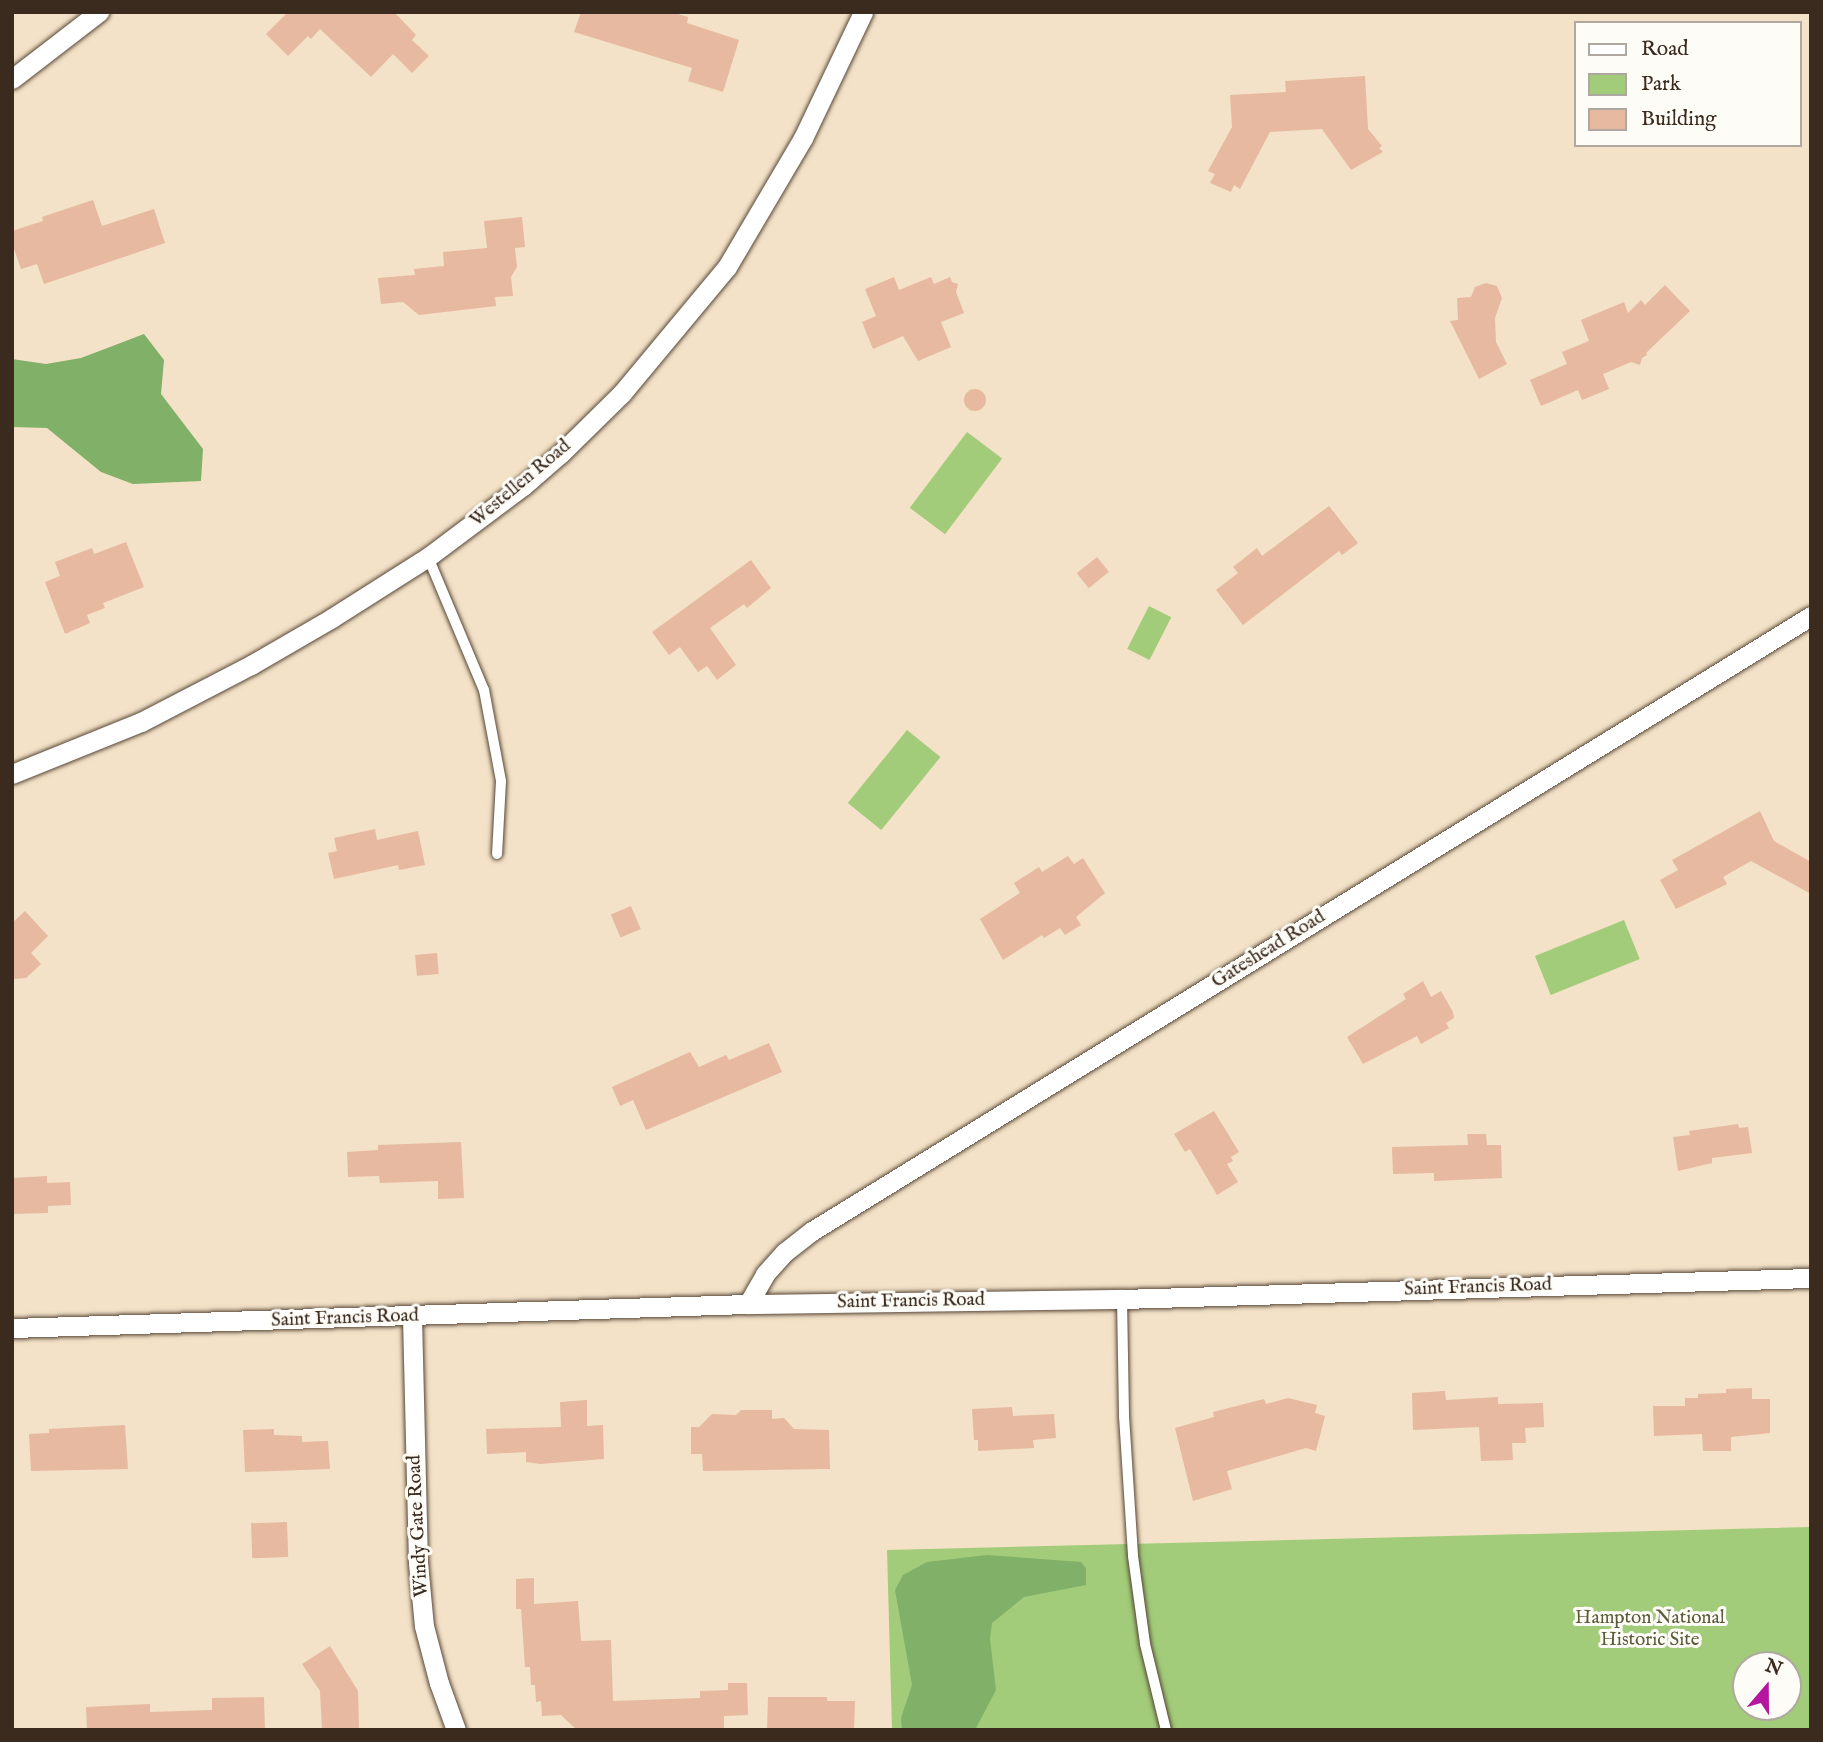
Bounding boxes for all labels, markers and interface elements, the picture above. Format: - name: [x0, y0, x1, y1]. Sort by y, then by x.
- legend: [1574, 21, 1802, 147]
- text: Road: [1641, 36, 1688, 63]
- text: Park: [1641, 71, 1681, 98]
- text: Building: [1641, 106, 1716, 133]
- street label: Westellen Road: [466, 435, 576, 533]
- street label: Gateshead Road: [1208, 906, 1330, 994]
- street label: Saint Francis Road: [1404, 1274, 1552, 1302]
- street label: Saint Francis Road: [837, 1289, 985, 1315]
- street label: Saint Francis Road: [271, 1305, 419, 1333]
- street label: Windy Gate Road: [404, 1454, 434, 1598]
- park label: Hampton National Historic Site: [1575, 1608, 1725, 1652]
- north arrow: [1732, 1651, 1802, 1721]
- text: N: [1762, 1654, 1785, 1682]

